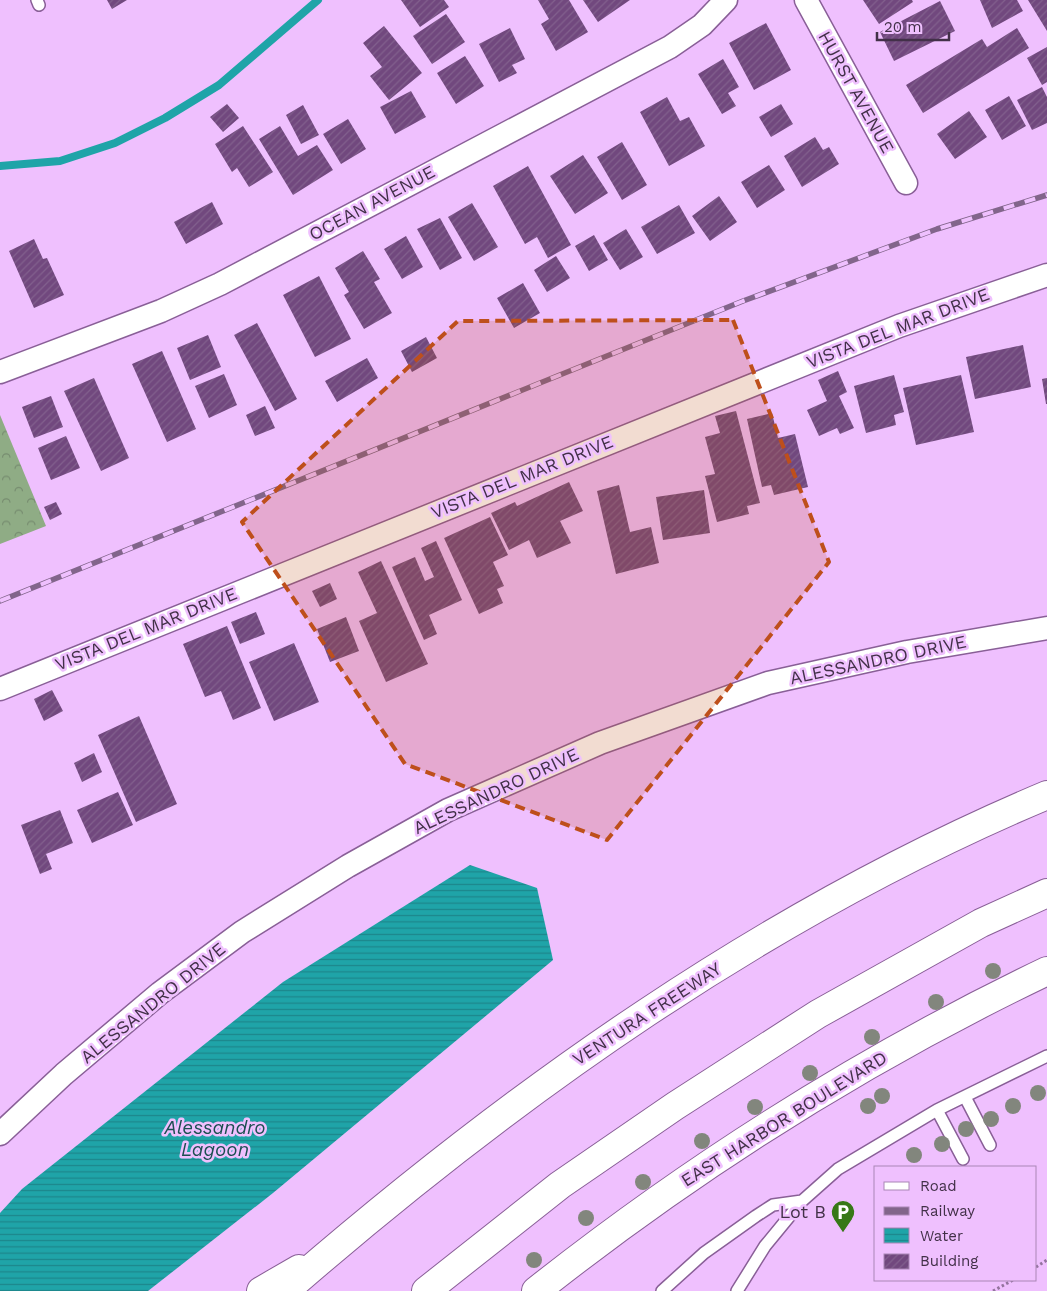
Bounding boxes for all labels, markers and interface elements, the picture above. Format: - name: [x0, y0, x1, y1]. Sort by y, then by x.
- scale bar: [877, 10, 950, 42]
- text: 20 m: [884, 18, 922, 36]
- street label: HURST AVENUE: [814, 27, 899, 156]
- street label: OCEAN AVENUE: [305, 161, 438, 245]
- street label: VISTA DEL MAR DRIVE: [803, 283, 992, 372]
- street label: VISTA DEL MAR DRIVE: [428, 430, 616, 523]
- street label: VISTA DEL MAR DRIVE: [52, 582, 240, 675]
- street label: ALESSANDRO DRIVE: [788, 631, 968, 688]
- street label: ALESSANDRO DRIVE: [410, 743, 582, 838]
- street label: ALESSANDRO DRIVE: [76, 938, 229, 1067]
- street label: VENTURA FREEWAY: [569, 957, 725, 1069]
- street label: EAST HARBOR BOULEVARD: [677, 1046, 891, 1191]
- water label: Alessandro Lagoon: [163, 1116, 266, 1161]
- legend: [874, 1166, 1037, 1281]
- text: Road: [920, 1177, 957, 1195]
- parking icon: Lot B: [830, 1199, 856, 1233]
- place label: Lot B: [779, 1201, 826, 1222]
- text: Railway: [920, 1202, 975, 1220]
- text: Water: [920, 1227, 963, 1245]
- text: Building: [920, 1252, 978, 1270]

